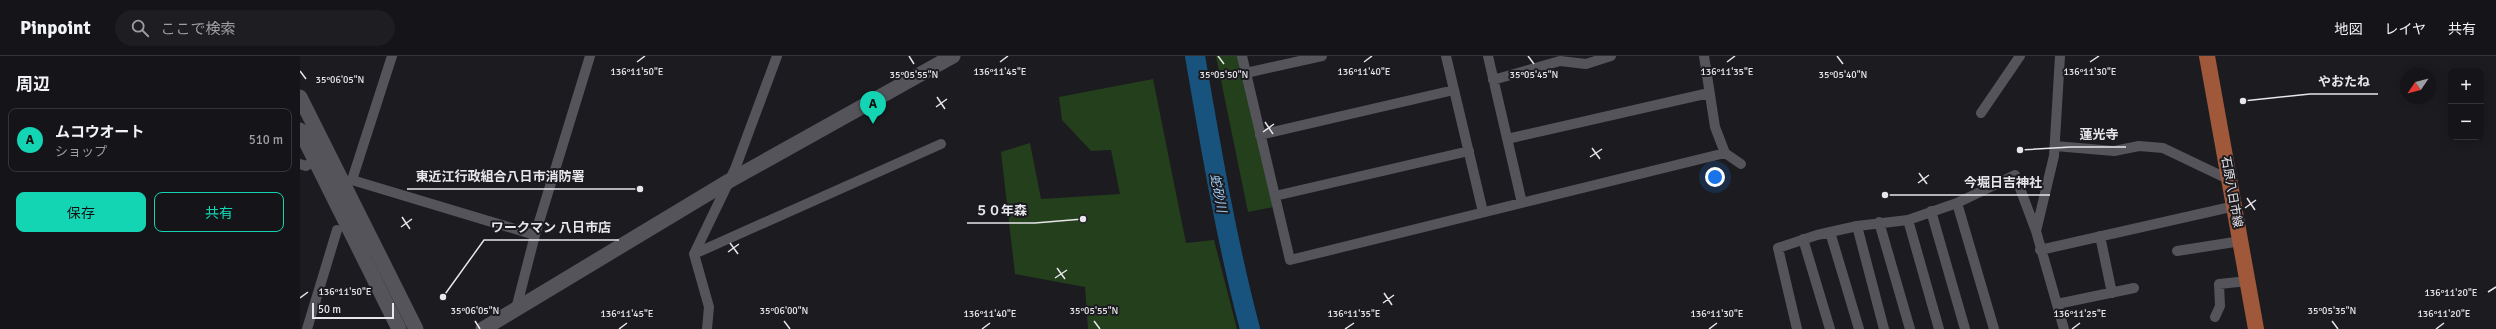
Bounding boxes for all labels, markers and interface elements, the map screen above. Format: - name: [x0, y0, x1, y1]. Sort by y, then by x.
- search box: [115, 10, 395, 46]
- text: Pinpoint: [20, 16, 91, 40]
- icon: search: [129, 17, 151, 39]
- text: ここで検索: [161, 20, 236, 38]
- text: 地図: [2334, 21, 2362, 38]
- text: レイヤ: [2384, 21, 2426, 38]
- text: 共有: [2448, 21, 2476, 38]
- text: 136°11'50"E: [610, 66, 664, 78]
- text: 136°11'45"E: [973, 66, 1027, 78]
- text: 136°11'40"E: [1337, 66, 1391, 78]
- text: 136°11'35"E: [1700, 66, 1754, 78]
- text: 136°11'30"E: [2063, 66, 2117, 78]
- north arrow: [2400, 68, 2436, 104]
- map controls: [2448, 68, 2484, 140]
- button: +: [2448, 68, 2484, 104]
- text: 35°05'55"N: [890, 69, 938, 81]
- text: 35°05'50"N: [1200, 69, 1248, 81]
- text: 35°05'45"N: [1510, 69, 1558, 81]
- text: 35°05'40"N: [1819, 69, 1867, 81]
- callout: やおたね: [2310, 69, 2378, 94]
- text: 周辺: [16, 74, 50, 95]
- text: 35°06'05"N: [316, 74, 364, 86]
- text: やおたね: [2318, 74, 2370, 90]
- pin: A: [860, 91, 886, 124]
- button: −: [2448, 104, 2484, 140]
- callout: 蓮光寺: [2071, 122, 2126, 147]
- text: ムコウオート: [55, 123, 144, 141]
- text: 蓮光寺: [2079, 127, 2119, 143]
- text: A: [26, 132, 34, 148]
- text: 510 m: [249, 132, 283, 148]
- text: ショップ: [55, 144, 107, 160]
- street label: 石原八日市線: [2218, 155, 2245, 229]
- callout: 東近江行政組合八日市消防署: [407, 164, 592, 189]
- your location: [1705, 167, 1725, 187]
- text: 東近江行政組合八日市消防署: [415, 169, 585, 185]
- callout: 今堀日吉神社: [1956, 170, 2050, 195]
- water label: 蛇砂川: [1206, 173, 1230, 216]
- text: 今堀日吉神社: [1964, 175, 2042, 191]
- button: 保存: [16, 192, 146, 232]
- button: 共有: [154, 192, 284, 232]
- callout: ５０年森: [967, 198, 1035, 223]
- text: ５０年森: [975, 203, 1027, 219]
- callout: ワークマン 八日市店: [484, 215, 619, 240]
- text: ワークマン 八日市店: [491, 220, 611, 236]
- text: 136°11'50"E: [318, 286, 372, 298]
- text: 136°11'20"E: [2424, 287, 2478, 299]
- scale bar: [312, 301, 394, 320]
- text: 50 m: [318, 303, 341, 316]
- text: 35°06'05"N: [451, 305, 499, 317]
- text: 35°06'00"N: [760, 305, 808, 317]
- text: 35°05'55"N: [1070, 305, 1118, 317]
- text: 35°05'35"N: [2308, 305, 2356, 317]
- text: 136°11'45"E: [600, 308, 654, 320]
- text: 136°11'40"E: [963, 308, 1017, 320]
- text: 136°11'35"E: [1327, 308, 1381, 320]
- text: 136°11'30"E: [1690, 308, 1744, 320]
- text: 136°11'25"E: [2053, 308, 2107, 320]
- text: 136°11'20"E: [2417, 308, 2471, 320]

